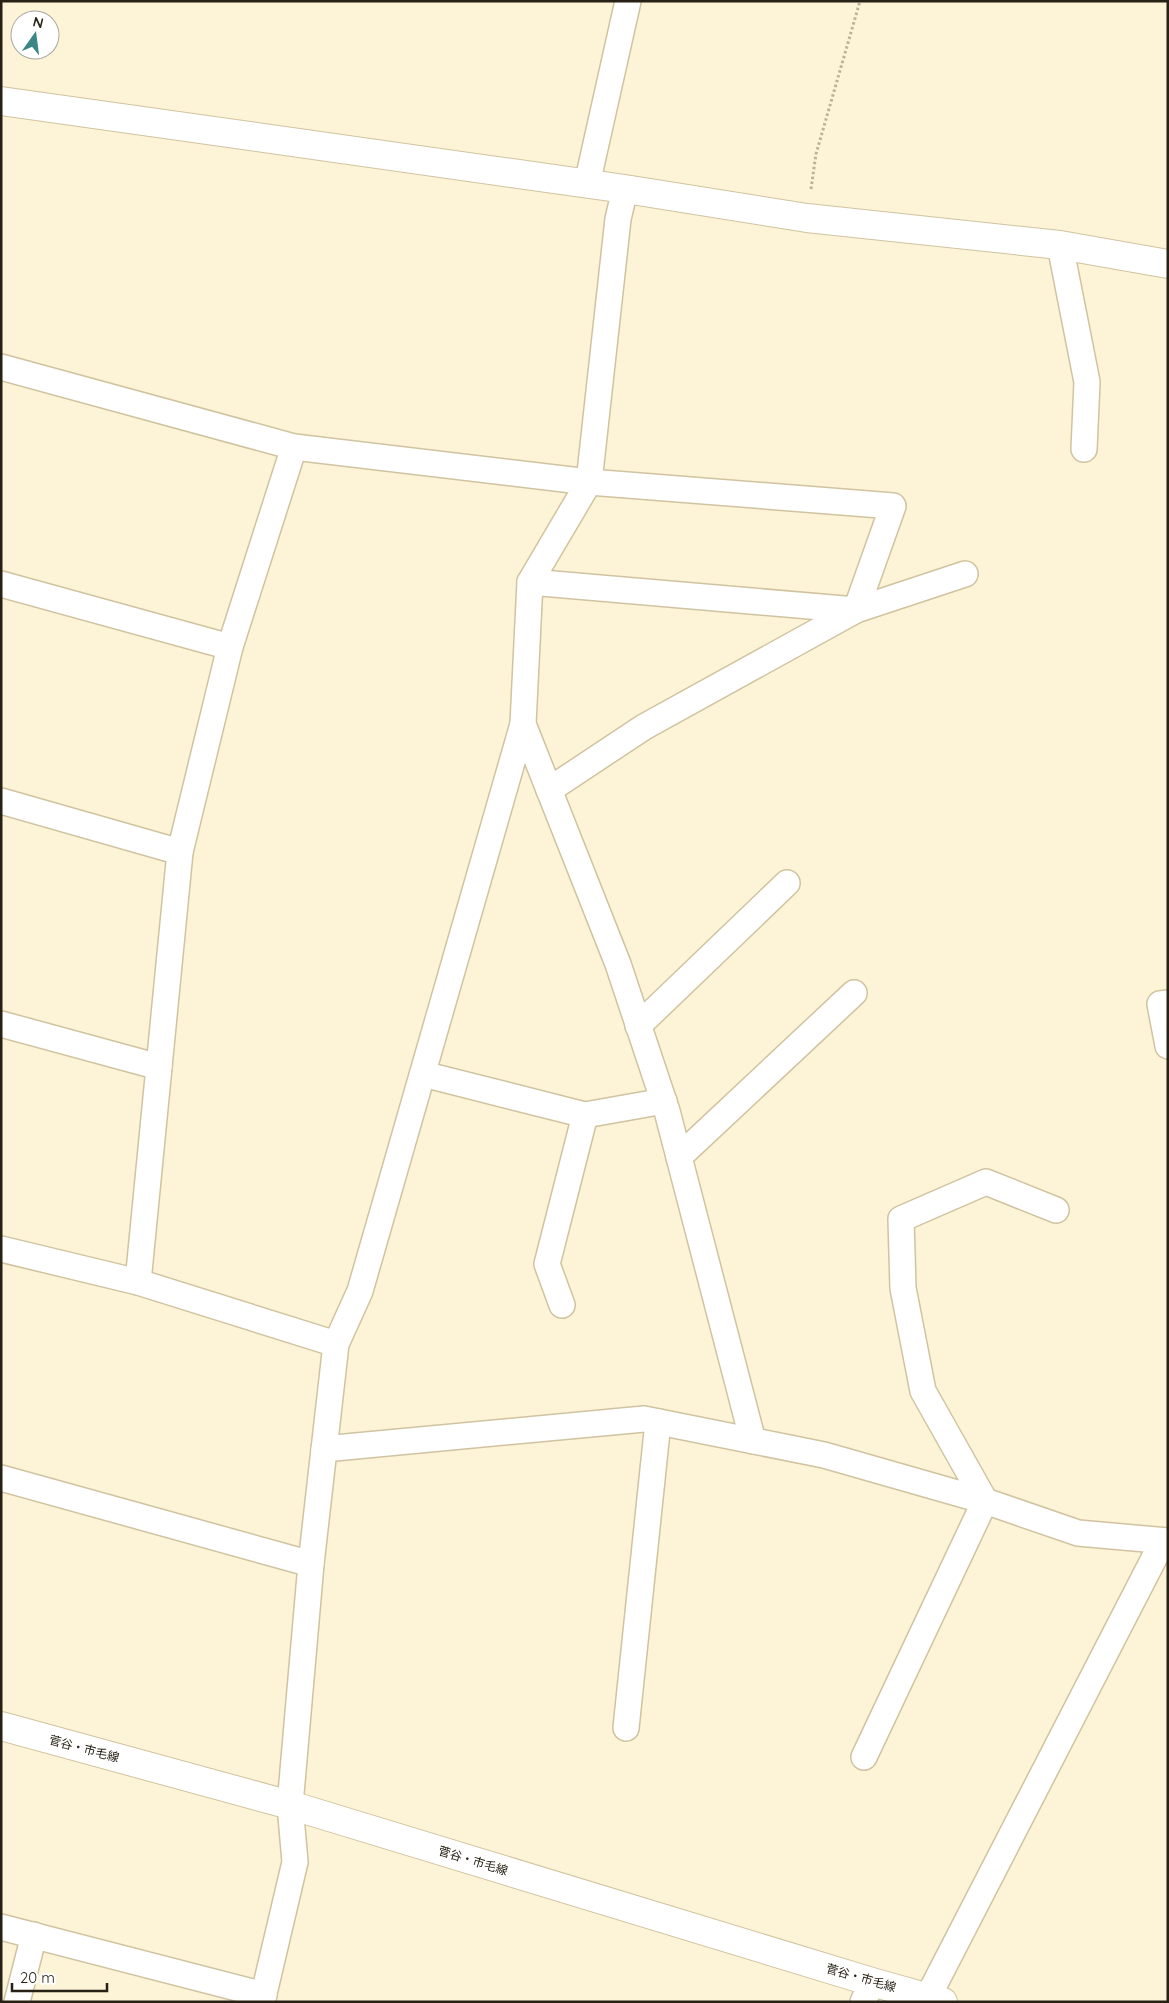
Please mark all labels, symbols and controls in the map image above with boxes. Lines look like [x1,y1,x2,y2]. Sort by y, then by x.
north arrow [10,10,60,60]
text: N [31,12,45,32]
street label: 菅谷・市毛線 [47,1732,121,1765]
street label: 菅谷・市毛線 [437,1843,510,1878]
scale bar [12,1960,108,1992]
street label: 菅谷・市毛線 [824,1960,898,1995]
text: 20 m [20,1968,55,1987]

